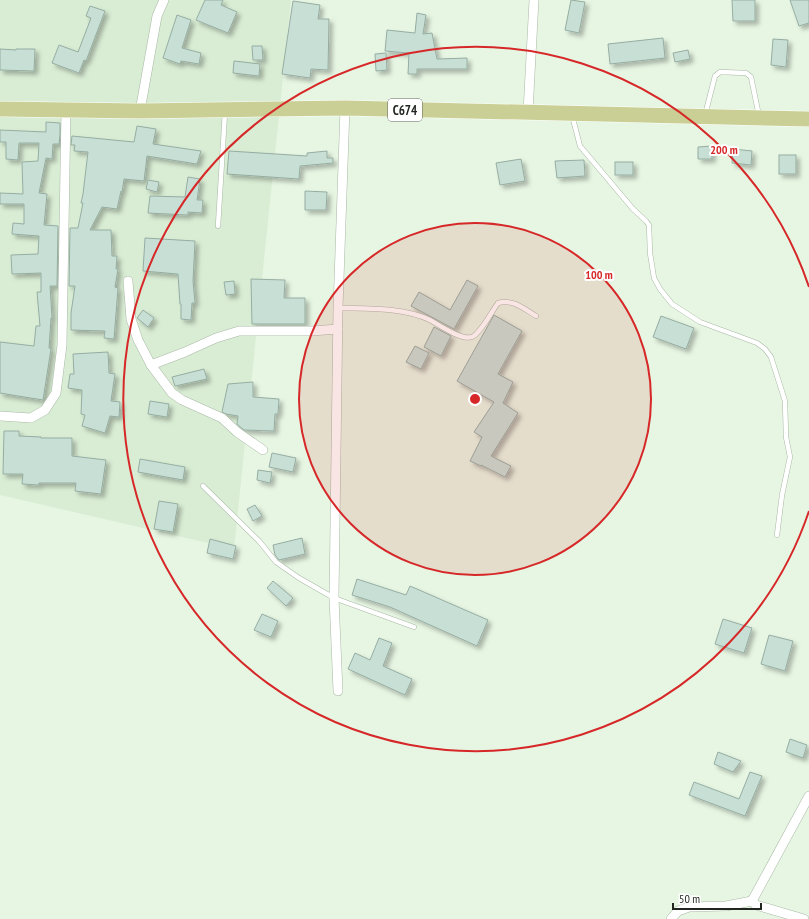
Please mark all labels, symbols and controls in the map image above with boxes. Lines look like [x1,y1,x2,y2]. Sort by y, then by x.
road number: C674 [388,99,422,121]
text: 200 m [710,142,738,157]
text: 100 m [585,267,613,282]
centre of rings [468,392,482,406]
scale bar [673,885,761,911]
text: 50 m [679,891,700,906]

